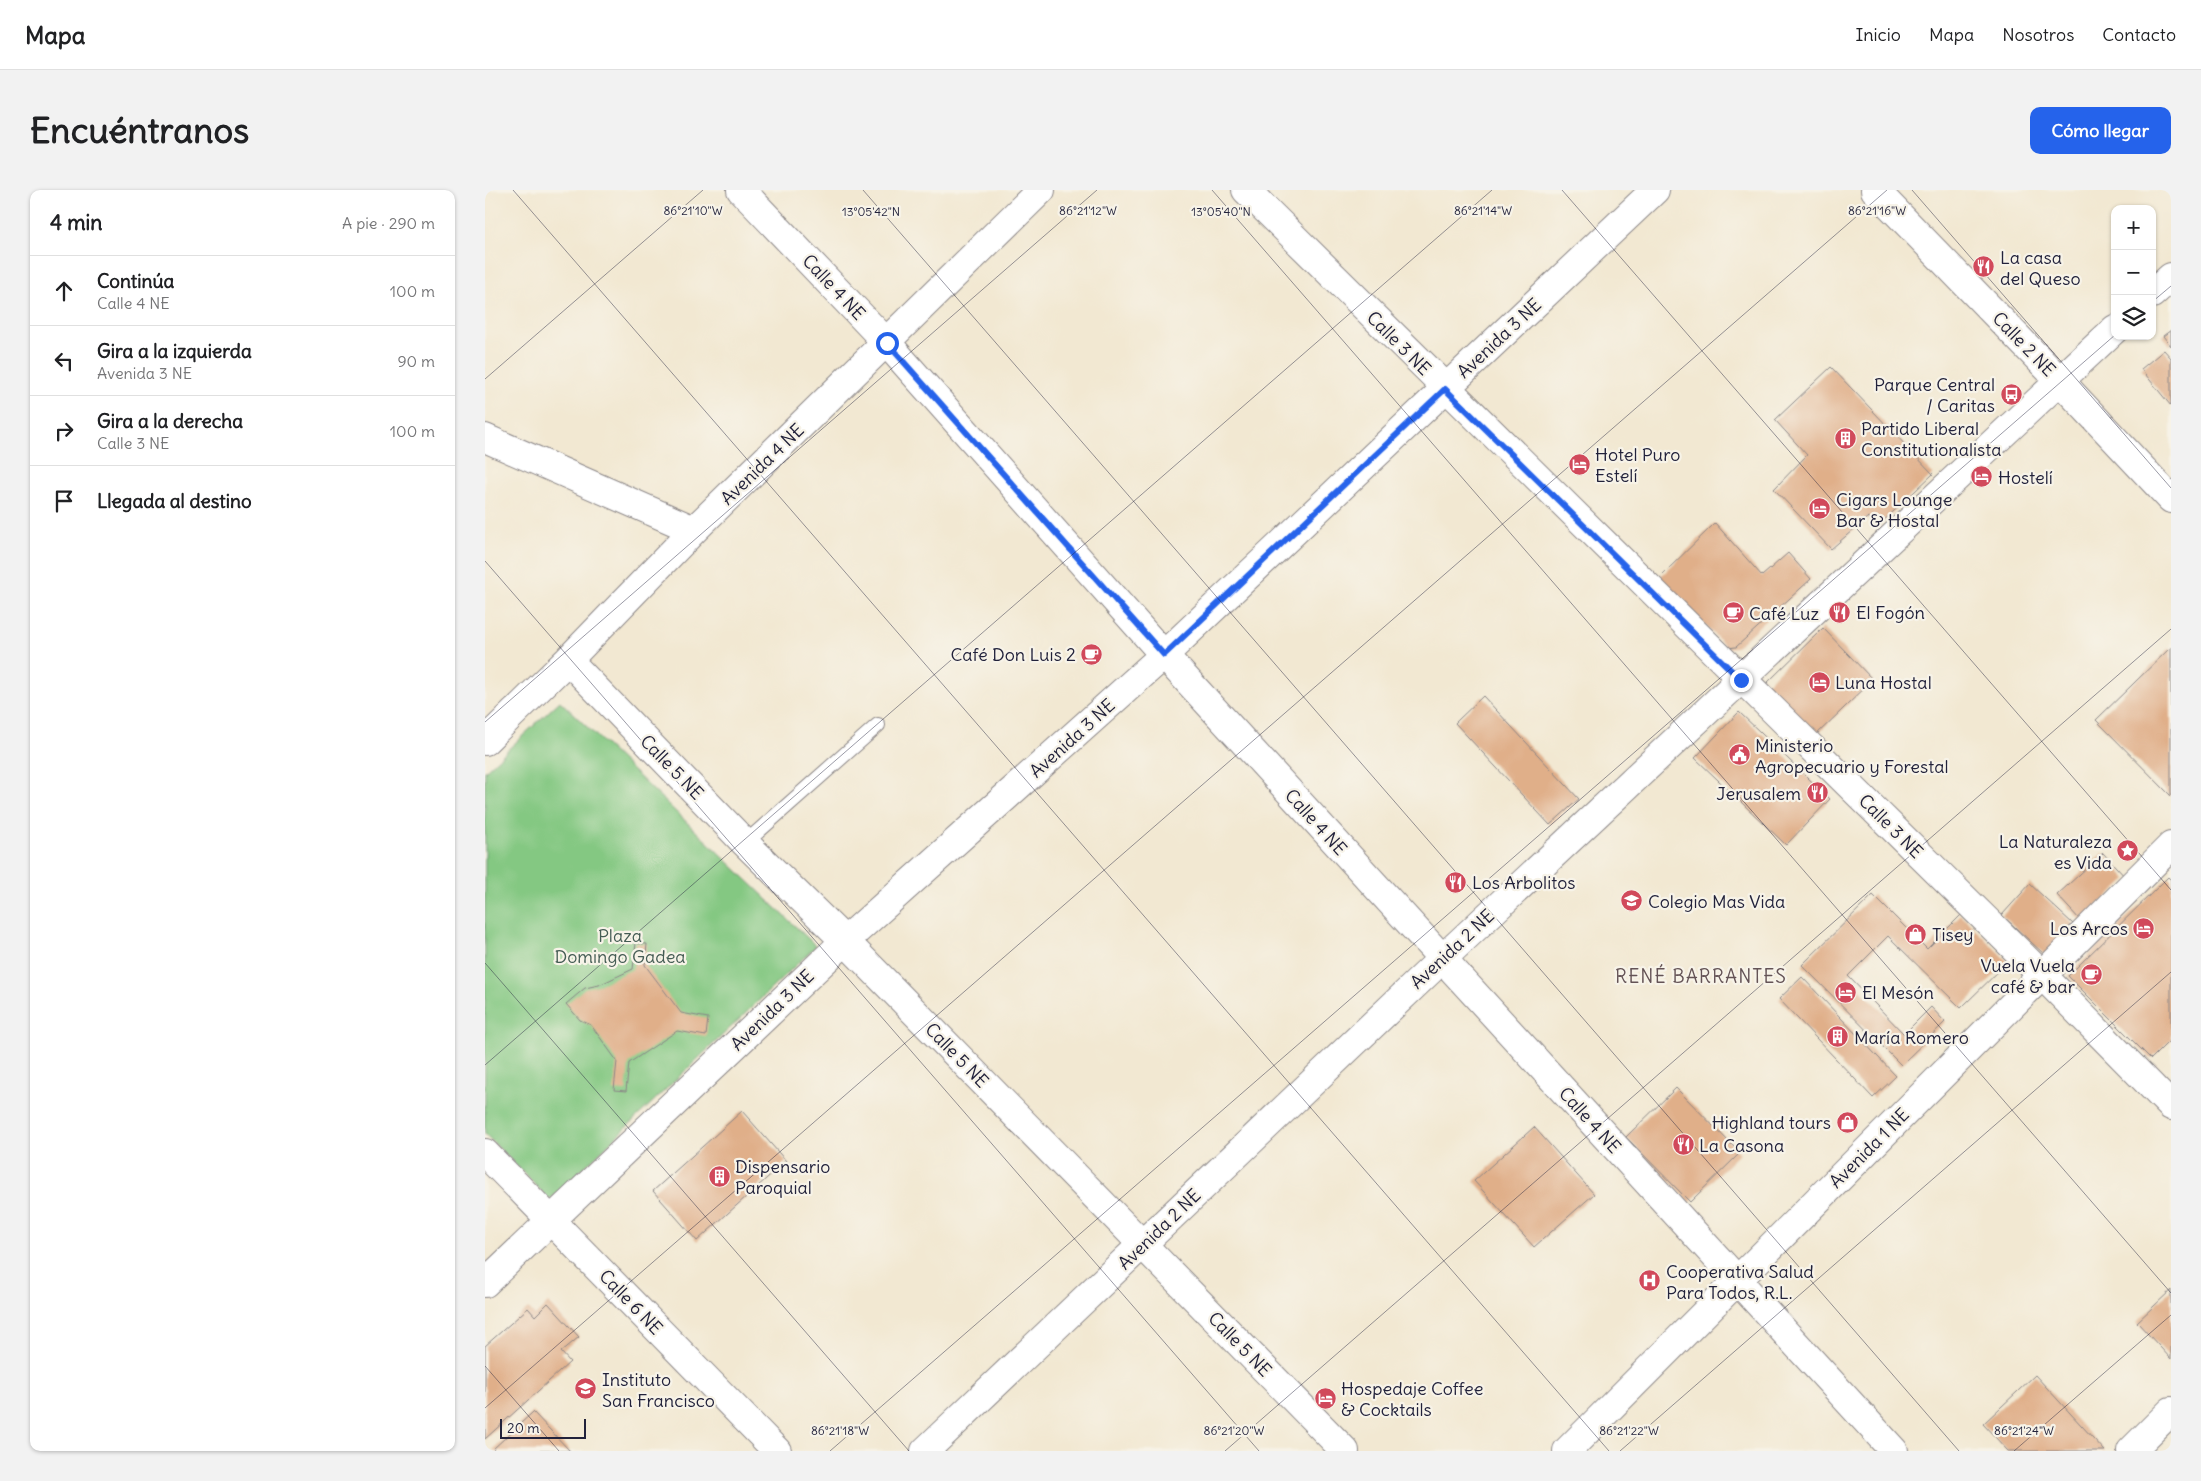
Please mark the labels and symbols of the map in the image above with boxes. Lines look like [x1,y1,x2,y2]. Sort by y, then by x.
text: 86°21'10"W [663,203,723,218]
text: 86°21'12"W [1059,203,1117,218]
text: 86°21'14"W [1454,203,1512,218]
text: 86°21'16"W [1848,203,1906,218]
text: 13°05'42"N [842,204,900,219]
text: 13°05'40"N [1191,204,1251,219]
place label: La casa del Queso [2000,246,2081,290]
street label: Calle 4 NE [798,249,870,325]
restaurant icon: La casa del Queso [1972,255,1996,279]
street label: Avenida 3 NE [1452,293,1546,383]
street label: Calle 3 NE [1362,306,1436,380]
street label: Calle 2 NE [1988,307,2060,381]
route start [876,332,899,355]
place label: Parque Central / Caritas [1874,373,1995,417]
bus stop icon: Parque Central / Caritas [1999,382,2023,406]
place label: Partido Liberal Constitutionalista [1861,417,2002,461]
street label: Avenida 4 NE [715,418,809,510]
building icon: Partido Liberal Constitutionalista [1833,426,1857,450]
place label: Hotel Puro Estelí [1595,443,1680,487]
hotel icon: Hotel Puro Estelí [1567,452,1591,476]
hotel icon: Hostelí [1970,465,1994,489]
place label: Hostelí [1998,466,2053,489]
place label: Cigars Lounge Bar & Hostal [1836,488,1952,532]
hotel icon: Cigars Lounge Bar & Hostal [1808,497,1832,521]
restaurant icon: El Fogón [1828,600,1852,624]
cafe icon: Café Luz [1721,601,1745,625]
place label: El Fogón [1856,601,1925,624]
place label: Café Luz [1749,602,1819,625]
cafe icon: Café Don Luis 2 [1080,642,1104,666]
place label: Café Don Luis 2 [951,643,1076,666]
route end [1730,669,1753,692]
hotel icon: Luna Hostal [1807,670,1831,694]
place label: Luna Hostal [1835,671,1932,694]
street label: Avenida 3 NE [1025,694,1119,782]
street label: Calle 5 NE [635,730,709,804]
place label: Ministerio Agropecuario y Forestal [1755,734,1949,778]
public building icon: Ministerio Agropecuario y Forestal [1727,743,1751,767]
restaurant icon: Jerusalem [1805,781,1829,805]
place label: Jerusalem [1716,782,1801,805]
street label: Calle 4 NE [1280,784,1352,860]
street label: Calle 3 NE [1854,789,1928,863]
place label: La Naturaleza es Vida [1999,830,2112,874]
place icon: La Naturaleza es Vida [2116,839,2140,863]
restaurant icon: Los Arbolitos [1444,870,1468,894]
place label: Los Arbolitos [1472,871,1576,894]
school or university icon: Colegio Mas Vida [1620,889,1644,913]
place label: Colegio Mas Vida [1648,890,1785,913]
street label: Avenida 2 NE [1405,904,1499,994]
hotel icon: Los Arcos [2132,916,2156,940]
place label: Los Arcos [2050,917,2128,940]
shop icon: Tisey [1904,922,1928,946]
place label: Tisey [1932,923,1974,946]
park label: Plaza Domingo Gadea [554,924,686,968]
place label: Vuela Vuela café & bar [1980,954,2076,998]
cafe icon: Vuela Vuela café & bar [2079,963,2103,987]
district label: RENÉ BARRANTES [1615,964,1787,988]
street label: Avenida 3 NE [726,965,818,1055]
hotel icon: El Mesón [1834,980,1858,1004]
place label: El Mesón [1862,981,1934,1004]
street label: Calle 5 NE [920,1018,994,1092]
building icon: María Romero [1826,1025,1850,1049]
place label: María Romero [1854,1026,1969,1049]
street label: Calle 4 NE [1554,1082,1626,1158]
street label: Avenida 1 NE [1824,1103,1914,1193]
shop icon: Highland tours [1835,1110,1859,1134]
place label: Highland tours [1712,1111,1831,1134]
restaurant icon: La Casona [1671,1133,1695,1157]
place label: La Casona [1699,1134,1784,1157]
place label: Dispensario Paroquial [735,1155,830,1199]
building icon: Dispensario Paroquial [707,1164,731,1188]
street label: Avenida 2 NE [1113,1184,1205,1274]
place label: Cooperativa Salud Para Todos, R.L. [1666,1260,1814,1304]
street label: Calle 6 NE [594,1265,668,1339]
hospital icon: Cooperativa Salud Para Todos, R.L. [1638,1269,1662,1293]
street label: Calle 5 NE [1203,1307,1277,1381]
place label: Instituto San Francisco [602,1368,715,1412]
school or university icon: Instituto San Francisco [574,1377,598,1401]
place label: Hospedaje Coffee & Cocktails [1341,1377,1483,1421]
hotel icon: Hospedaje Coffee & Cocktails [1313,1386,1337,1410]
scale bar [500,1416,586,1439]
text: 86°21'18"W [811,1423,869,1438]
text: 86°21'20"W [1204,1423,1265,1438]
text: 86°21'22"W [1599,1423,1659,1438]
text: 86°21'24"W [1994,1423,2054,1438]

